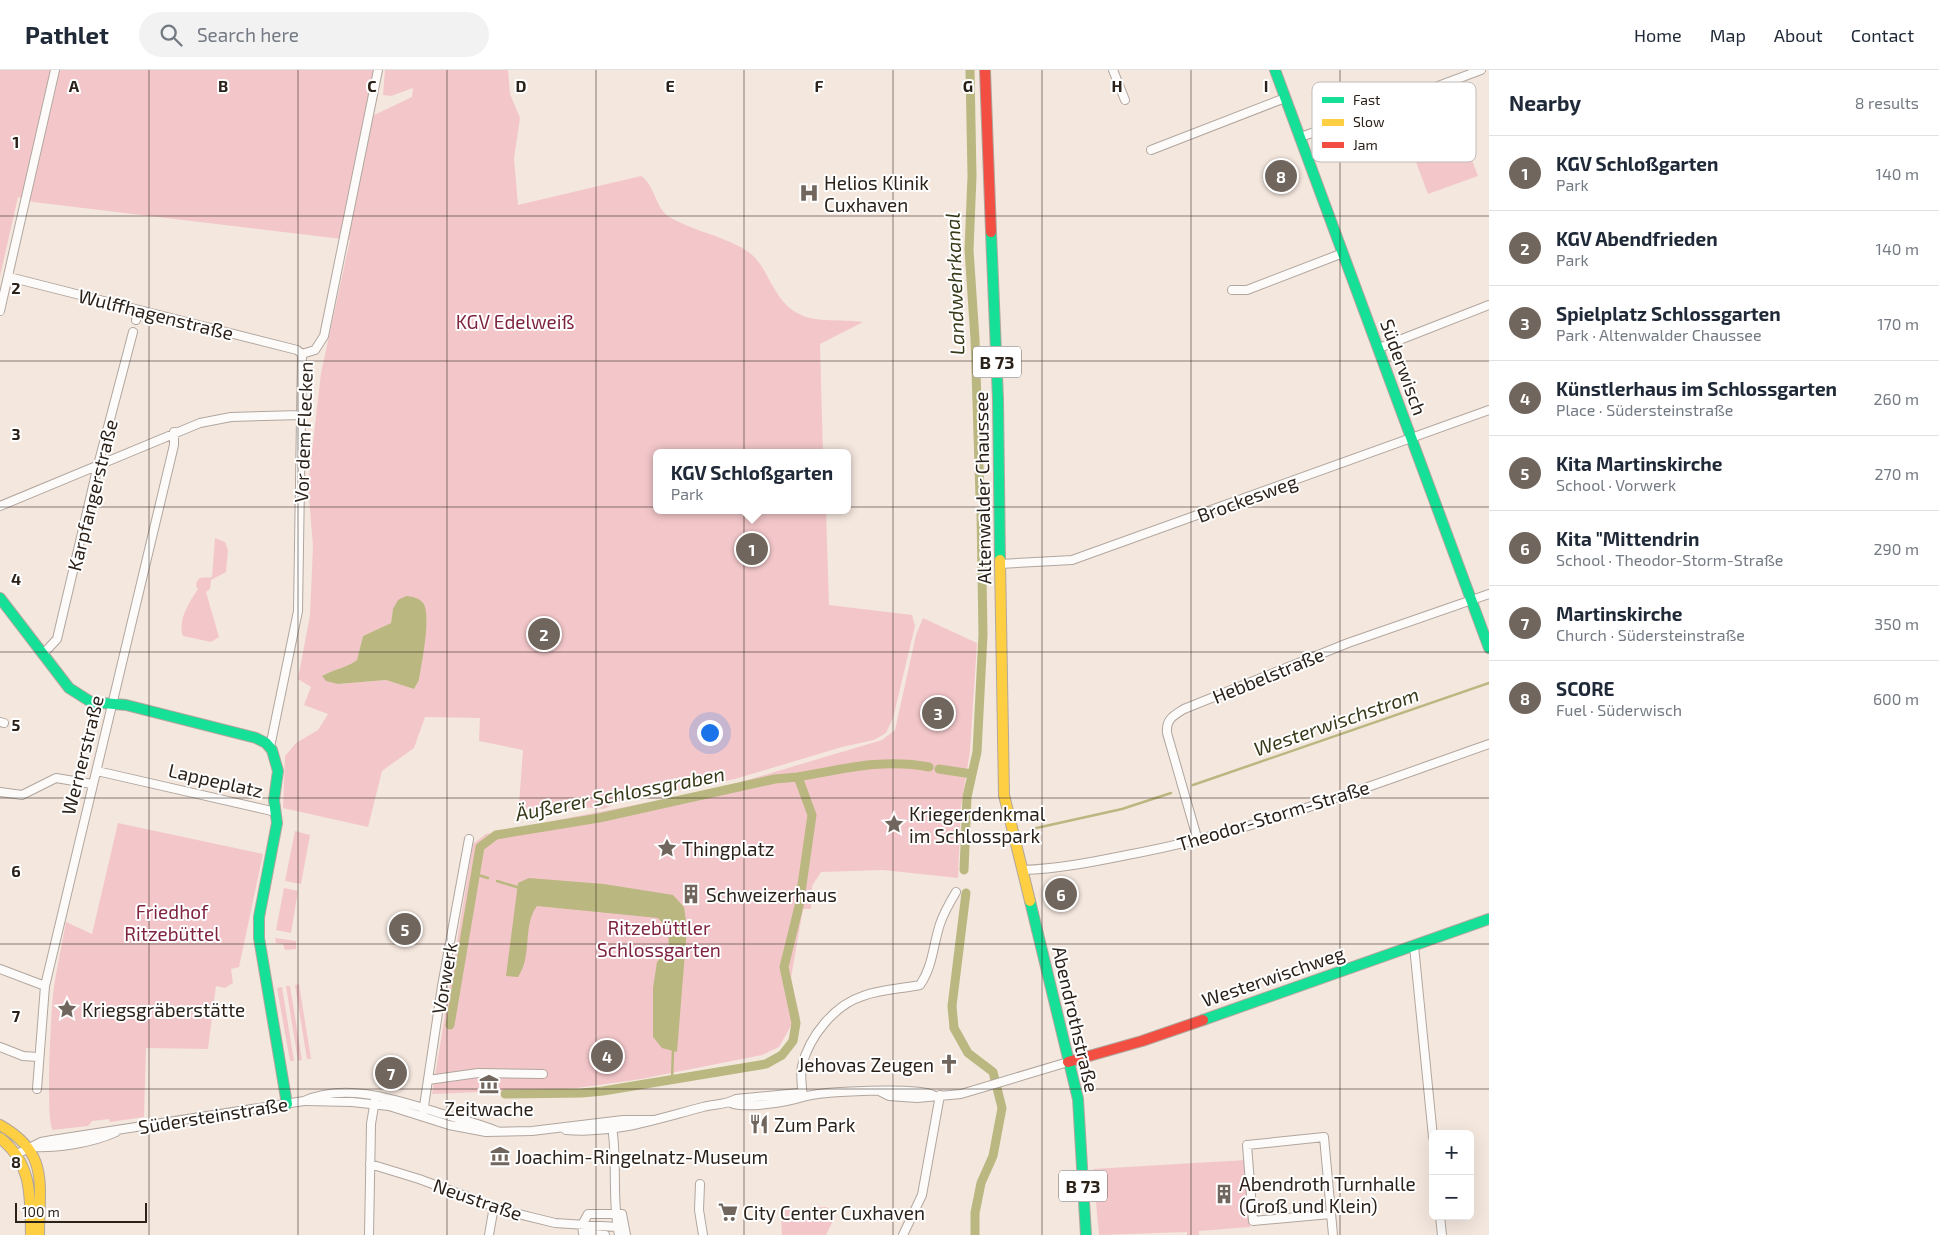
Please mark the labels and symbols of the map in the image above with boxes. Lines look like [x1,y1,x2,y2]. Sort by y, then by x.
text: A [69,76,80,95]
text: B [218,76,228,95]
text: C [367,76,377,95]
text: D [516,76,527,95]
text: E [665,76,675,95]
text: F [815,76,824,95]
text: G [963,76,973,95]
text: H [1111,76,1123,95]
text: I [1264,76,1268,95]
legend [1312,82,1476,162]
text: Fast [1353,91,1380,108]
text: Slow [1353,113,1385,130]
text: 1 [13,132,19,151]
text: Jam [1353,136,1378,153]
pin: 8 [1265,157,1297,195]
place label: Helios Klinik Cuxhaven [824,171,929,216]
hospital icon: Helios Klinik Cuxhaven [798,182,820,204]
water label: Landwehrkanal [940,212,968,356]
text: 2 [11,278,21,297]
street label: Wulffhagenstraße [76,284,236,344]
park label: KGV Edelweiß [456,310,574,333]
street label: Süderwisch [1376,316,1432,418]
road number: B 73 [973,346,1021,378]
street label: Vor dem Flecken [289,361,317,503]
street label: Altenwalder Chaussee [969,391,995,585]
street label: Karpfangerstraße [62,417,122,573]
text: 3 [11,424,21,443]
street label: Brockesweg [1194,469,1301,527]
pin: 1 [736,530,768,568]
text: 4 [11,569,21,588]
pin: 2 [528,615,560,653]
street label: Hebbelstraße [1209,642,1327,708]
water label: Westerwischstrom [1250,681,1422,761]
street label: Wernerstraße [56,693,108,817]
pin: 3 [922,694,954,732]
text: 5 [12,715,21,734]
your location [697,720,723,746]
street label: Lappeplatz [166,758,266,802]
water label: Äußerer Schlossgraben [512,761,727,825]
street label: Theodor-Storm-Straße [1174,775,1372,855]
place label: Kriegerdenkmal im Schlosspark [909,802,1046,847]
place icon: Kriegerdenkmal im Schlosspark [883,813,905,835]
place icon: Thingplatz [656,837,678,859]
place label: Thingplatz [682,837,774,860]
text: 6 [11,861,21,880]
pin: 6 [1045,875,1077,913]
building icon: Schweizerhaus [680,883,702,905]
place label: Schweizerhaus [706,883,837,906]
park label: Friedhof Ritzebüttel [124,900,220,945]
pin: 5 [389,910,421,948]
park label: Ritzebüttler Schlossgarten [597,916,721,961]
street label: Vorwerk [426,940,462,1016]
street label: Westerwischweg [1199,941,1348,1011]
street label: Abendrothstraße [1048,944,1104,1094]
place icon: Kriegsgräberstätte [56,998,78,1020]
place label: Kriegsgräberstätte [82,998,245,1021]
text: 7 [12,1006,21,1025]
pin: 4 [591,1037,623,1075]
place label: Jehovas Zeugen [798,1053,934,1076]
church icon: Jehovas Zeugen [938,1053,960,1075]
pin: 7 [375,1054,407,1092]
museum icon: Zeitwache [478,1073,500,1095]
street label: Südersteinstraße [137,1092,289,1138]
place label: Zeitwache [444,1097,534,1120]
restaurant icon: Zum Park [748,1113,770,1135]
place label: Zum Park [774,1113,856,1136]
museum icon: Joachim-Ringelnatz-Museum [489,1145,511,1167]
place label: Joachim-Ringelnatz-Museum [515,1145,768,1168]
text: 8 [11,1152,21,1171]
road number: B 73 [1059,1170,1107,1202]
place label: Abendroth Turnhalle (Groß und Klein) [1239,1172,1416,1217]
street label: Neustraße [431,1173,525,1225]
building icon: Abendroth Turnhalle (Groß und Klein) [1213,1183,1235,1205]
scale bar [15,1200,148,1223]
supermarket icon: City Center Cuxhaven [717,1201,739,1223]
place label: City Center Cuxhaven [743,1201,925,1224]

